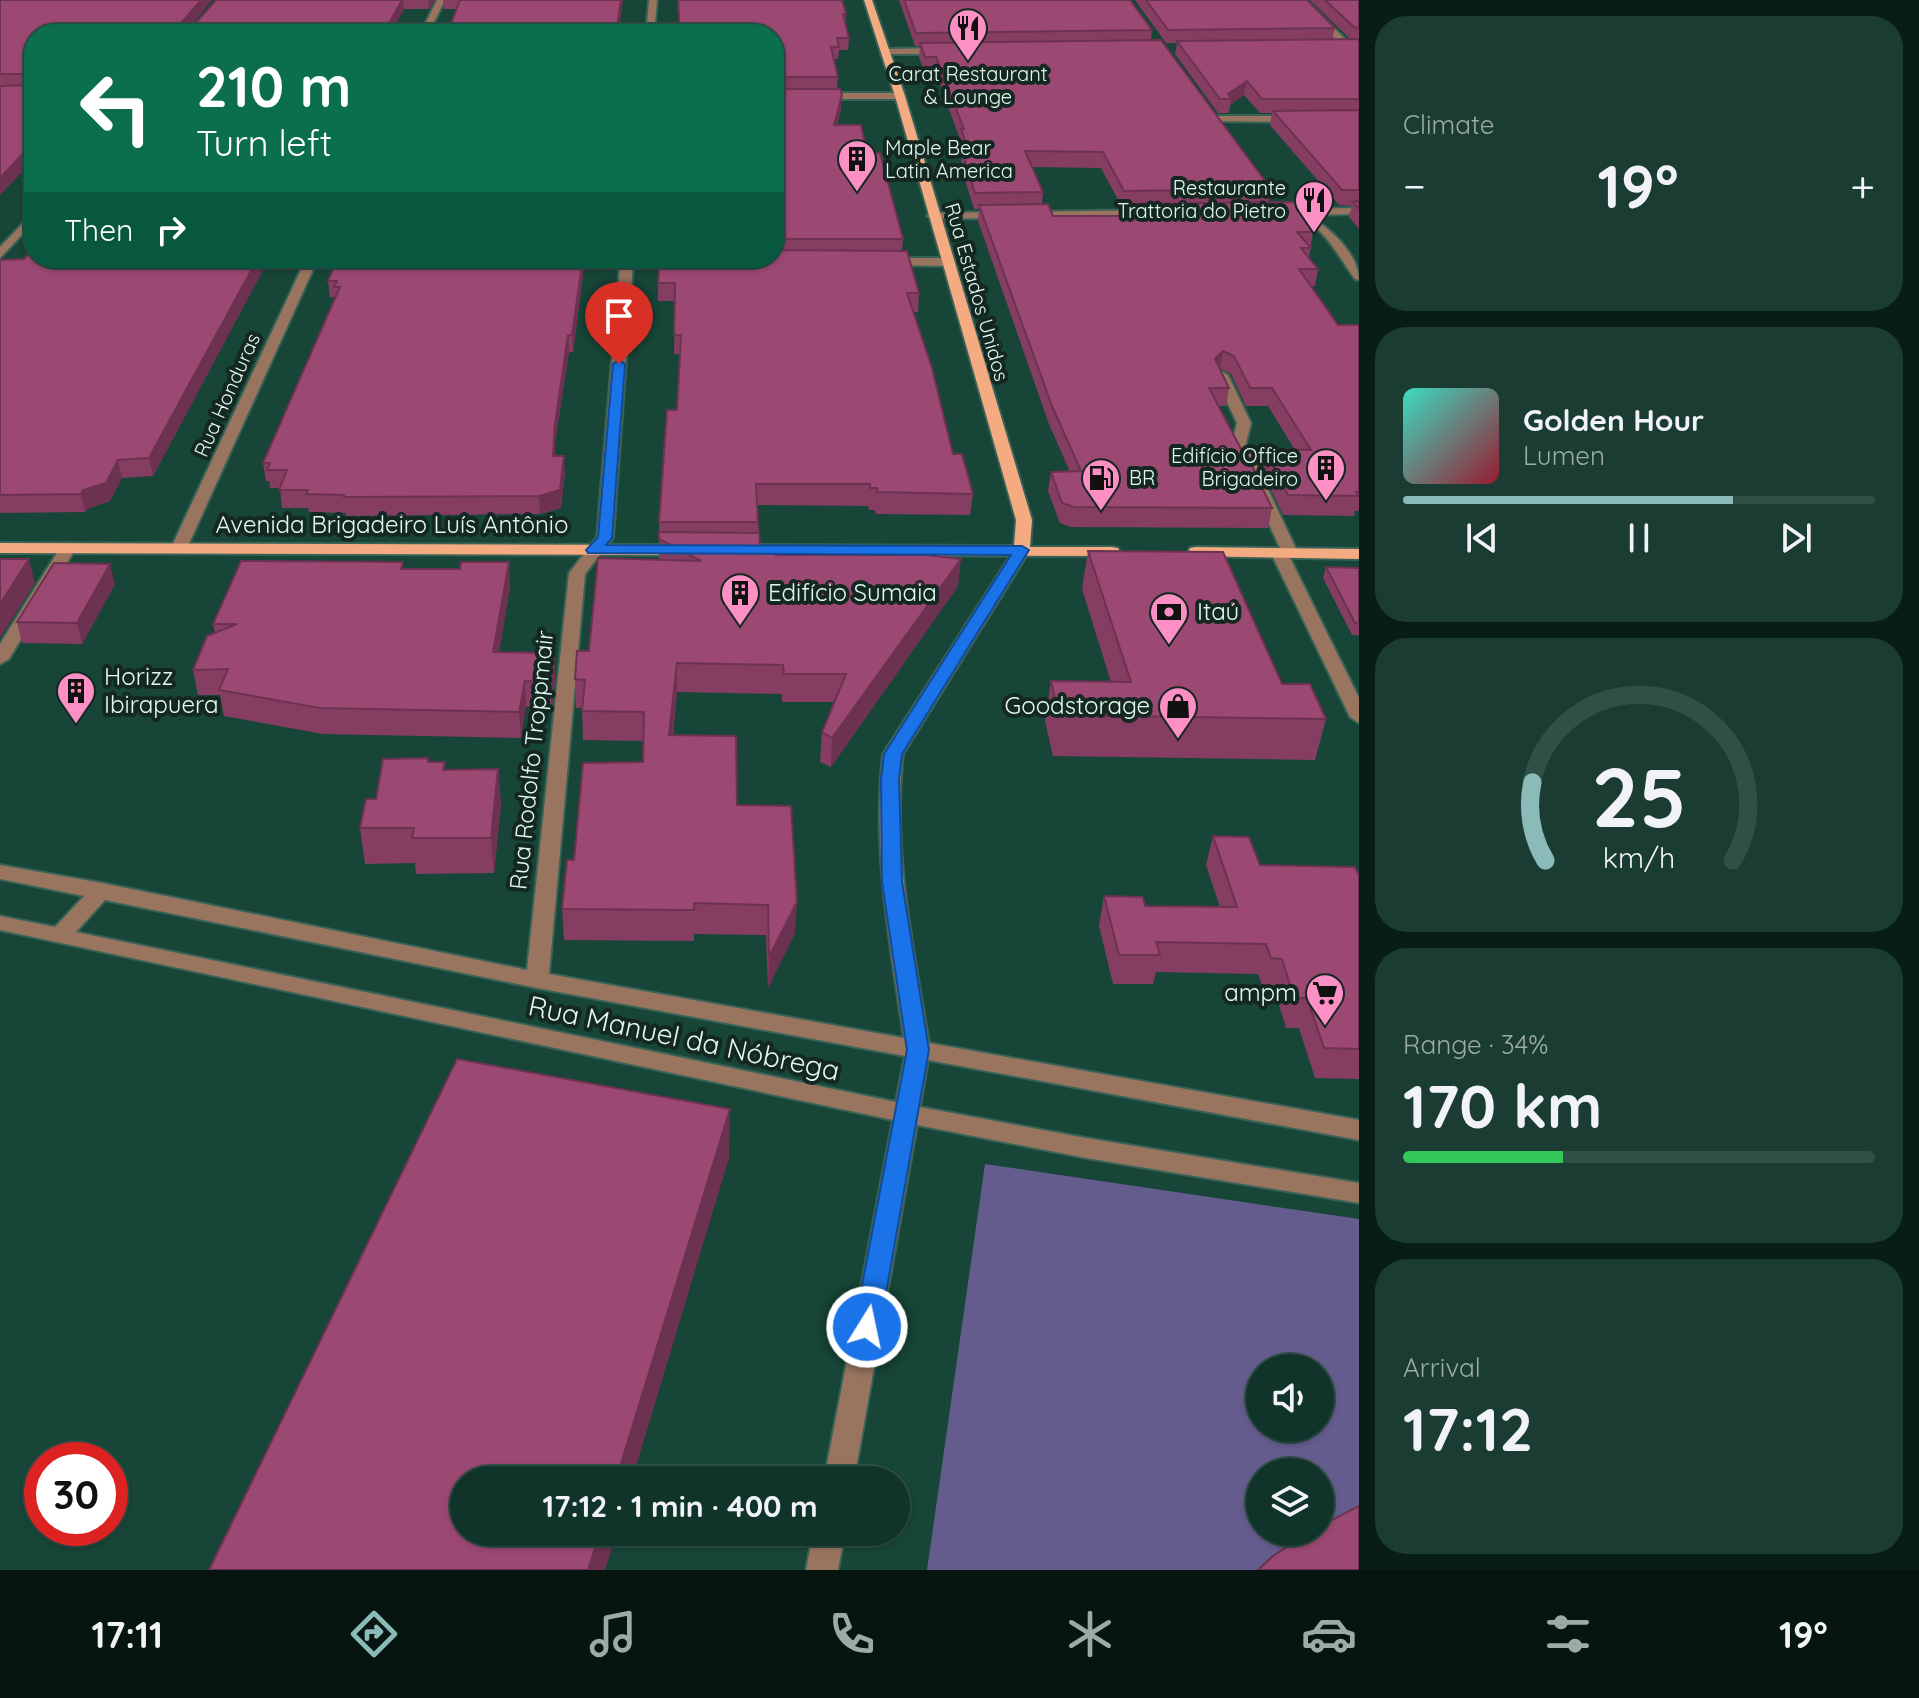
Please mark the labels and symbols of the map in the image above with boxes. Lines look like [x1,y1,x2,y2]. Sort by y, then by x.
restaurant icon: Carat Restaurant & Lounge [947,7,989,62]
place label: Carat Restaurant & Lounge [889,61,1048,109]
place label: Maple Bear Latin America [885,135,1013,183]
building icon: Maple Bear Latin America [836,138,878,193]
place label: Restaurante Trattoria do Pietro [1117,175,1286,223]
restaurant icon: Restaurante Trattoria do Pietro [1293,179,1335,234]
street label: Rua Estados Unidos [940,200,1015,384]
pin [585,282,653,364]
street label: Rua Honduras [188,329,265,461]
place label: Edifício Office Brigadeiro [1171,443,1298,491]
building icon: Edifício Office Brigadeiro [1305,447,1347,502]
fuel station icon: BR [1080,457,1122,512]
place label: BR [1129,465,1155,490]
street label: Avenida Brigadeiro Luís Antônio [216,509,568,539]
building icon: Edifício Sumaia [719,572,761,627]
place label: Edifício Sumaia [768,577,937,607]
bank icon: Itaú [1148,591,1190,646]
place label: Itaú [1197,596,1239,626]
street label: Rua Rodolfo Troppmair [502,629,560,891]
place label: Horizz Ibirapuera [104,661,218,719]
building icon: Horizz Ibirapuera [55,670,97,725]
shop icon: Goodstorage [1157,685,1199,740]
place label: Goodstorage [1004,690,1150,720]
supermarket icon: ampm [1304,972,1346,1027]
place label: ampm [1224,977,1297,1007]
street label: Rua Manuel da Nóbrega [525,987,843,1088]
position arrow [825,1285,909,1369]
speed limit sign: 30 [24,1442,128,1546]

